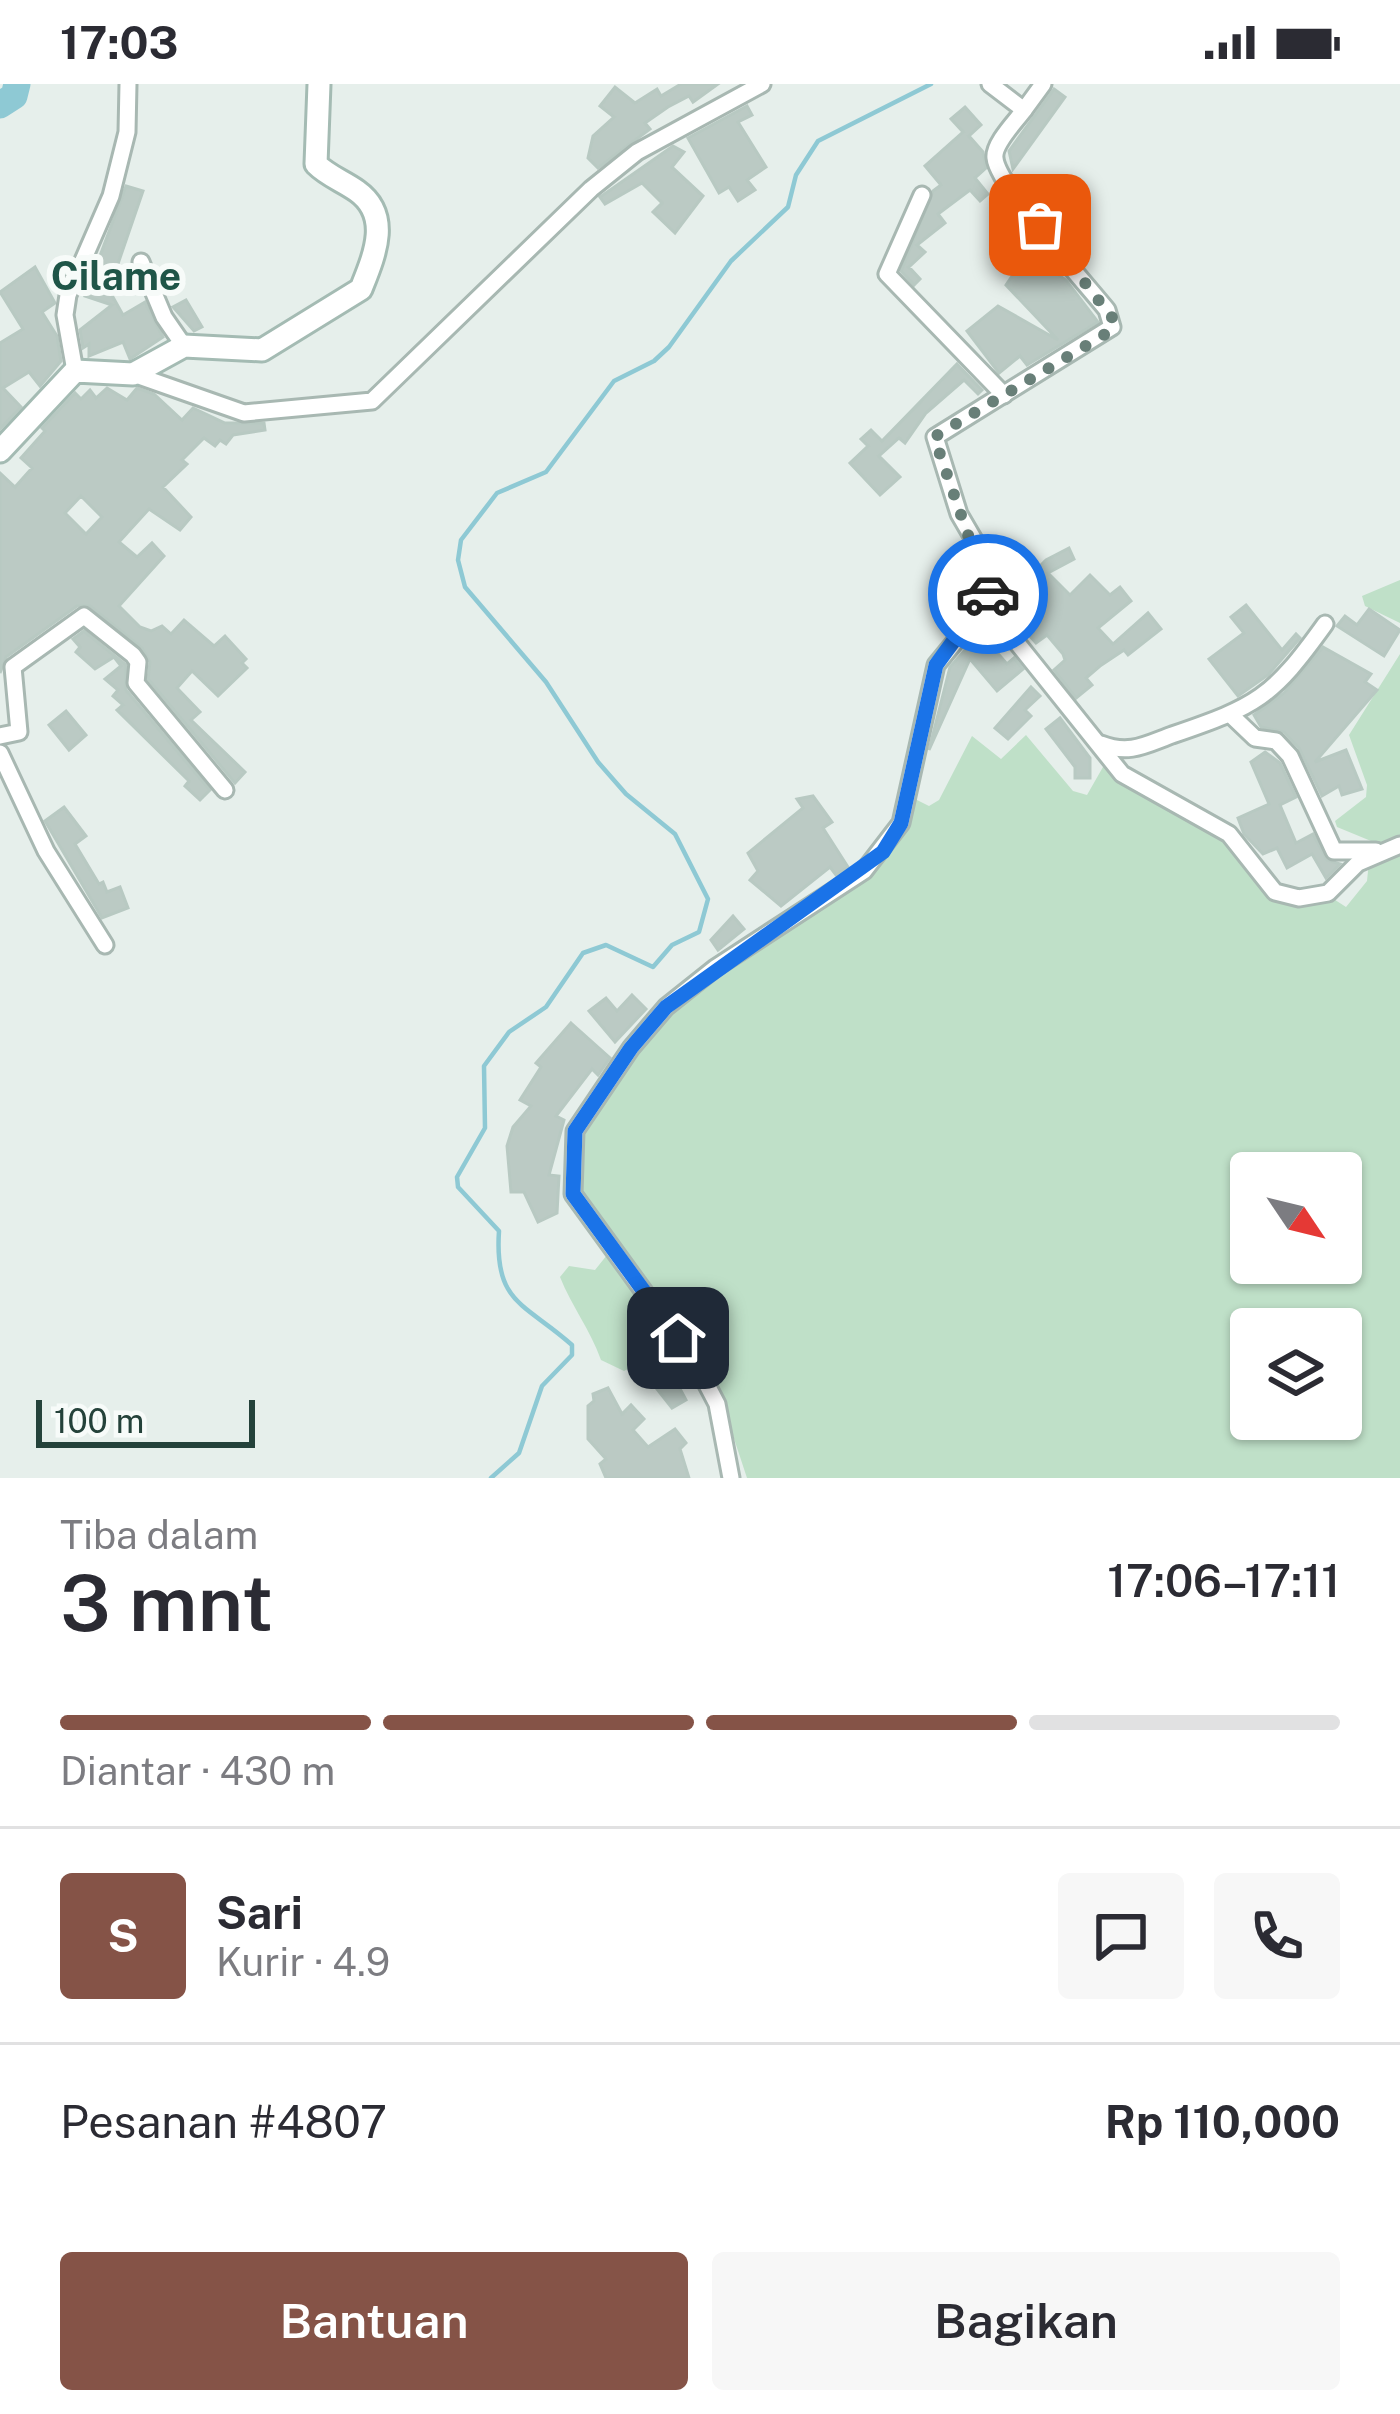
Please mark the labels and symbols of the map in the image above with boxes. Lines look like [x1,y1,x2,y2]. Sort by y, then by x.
pin [989,174,1091,276]
district label: Cilame [51,253,181,299]
courier [928,534,1048,654]
north arrow [1230,1152,1362,1284]
pin [627,1287,729,1389]
scale bar [36,1394,255,1447]

